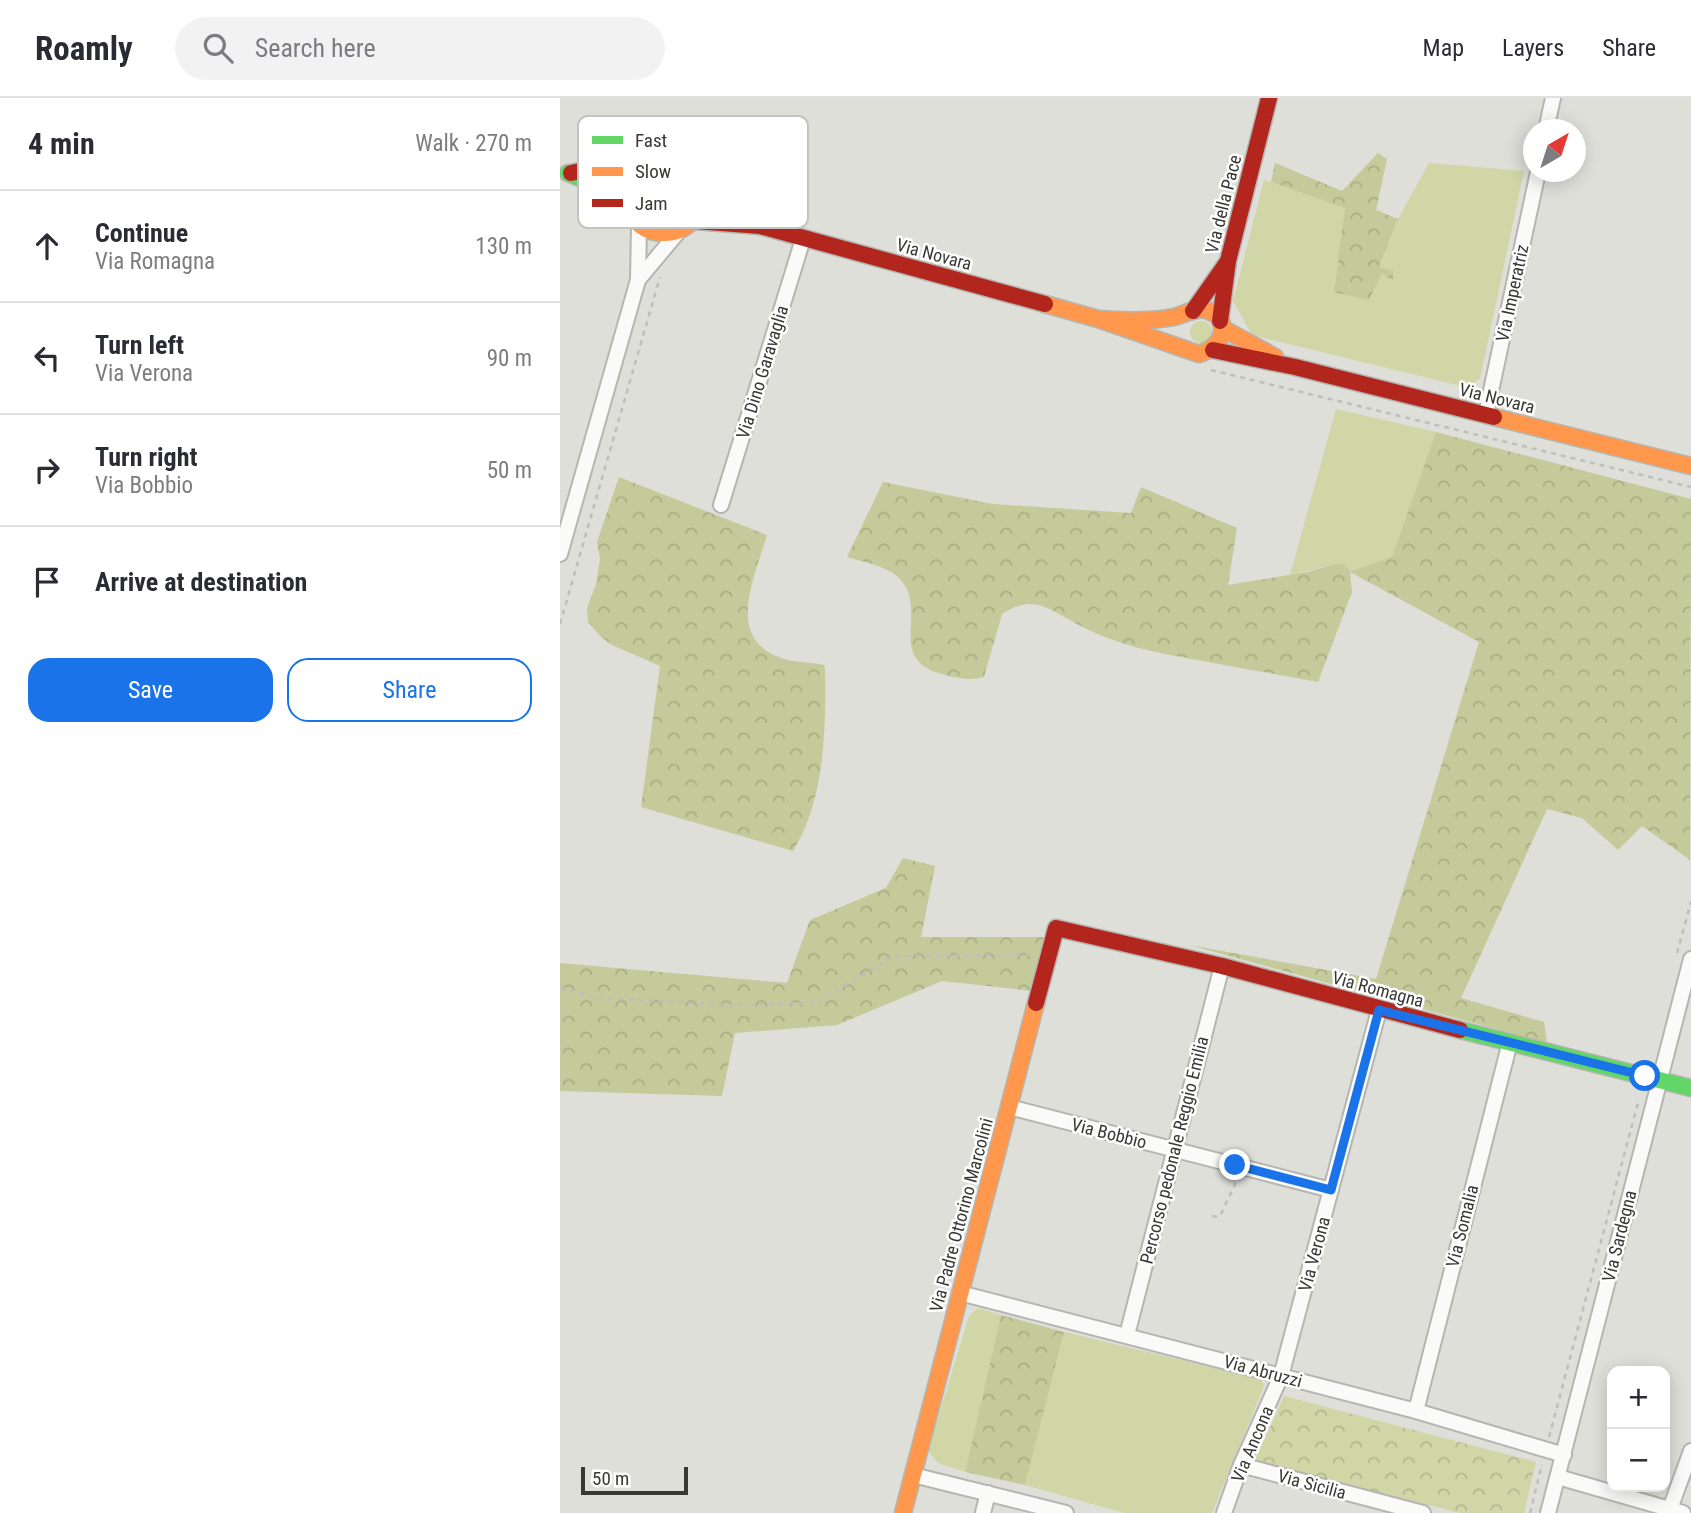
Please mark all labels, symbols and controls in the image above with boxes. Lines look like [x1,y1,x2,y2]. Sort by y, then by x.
search box [175,17,665,80]
text: Roamly [35,29,133,68]
icon: search [199,29,237,67]
text: Search here [255,33,376,63]
text: Map [1423,34,1464,62]
text: Layers [1502,34,1564,62]
text: Share [1602,34,1656,62]
legend [578,116,808,228]
north arrow [1523,119,1586,182]
text: 4 min [28,126,95,161]
text: Fast [635,129,667,152]
text: Walk · 270 m [415,130,532,157]
street label: Via della Pace [1201,153,1245,255]
text: Slow [635,160,671,183]
text: Jam [635,192,668,215]
text: Continue [95,218,188,248]
icon: ahead [28,227,66,265]
text: 130 m [475,233,532,260]
street label: Via Novara [894,234,974,274]
street label: Via Imperatriz [1491,242,1533,344]
text: Via Romagna [95,248,215,275]
street label: Via Dino Garavaglia [732,303,792,441]
text: Turn left [95,330,184,360]
icon: left [28,339,66,377]
text: 90 m [487,345,532,372]
text: Via Verona [95,360,193,387]
street label: Via Novara [1457,378,1537,418]
text: Turn right [95,442,197,472]
icon: right [28,451,66,489]
text: 50 m [487,457,532,484]
text: Via Bobbio [95,472,193,499]
icon: arrive [28,563,66,601]
text: Arrive at destination [95,567,307,597]
button: Save [28,658,273,722]
button: Share [287,658,532,722]
street label: Via Romagna [1330,967,1426,1011]
street label: Percorso pedonale Reggio Emilia [1136,1034,1212,1266]
route start [1629,1060,1660,1091]
street label: Via Bobbio [1069,1114,1149,1152]
street label: Via Padre Ottorino Marcolini [925,1116,997,1314]
route end [1219,1149,1250,1180]
street label: Via Somalia [1442,1183,1482,1269]
street label: Via Sardegna [1597,1188,1641,1284]
street label: Via Verona [1294,1214,1334,1294]
street label: Via Abruzzi [1221,1350,1305,1392]
map controls [1607,1366,1670,1492]
button: + [1607,1366,1670,1429]
street label: Via Ancona [1227,1403,1277,1485]
button: − [1607,1429,1670,1492]
scale bar [581,1464,688,1496]
street label: Via Sicilia [1276,1465,1348,1503]
text: 50 m [592,1467,629,1490]

